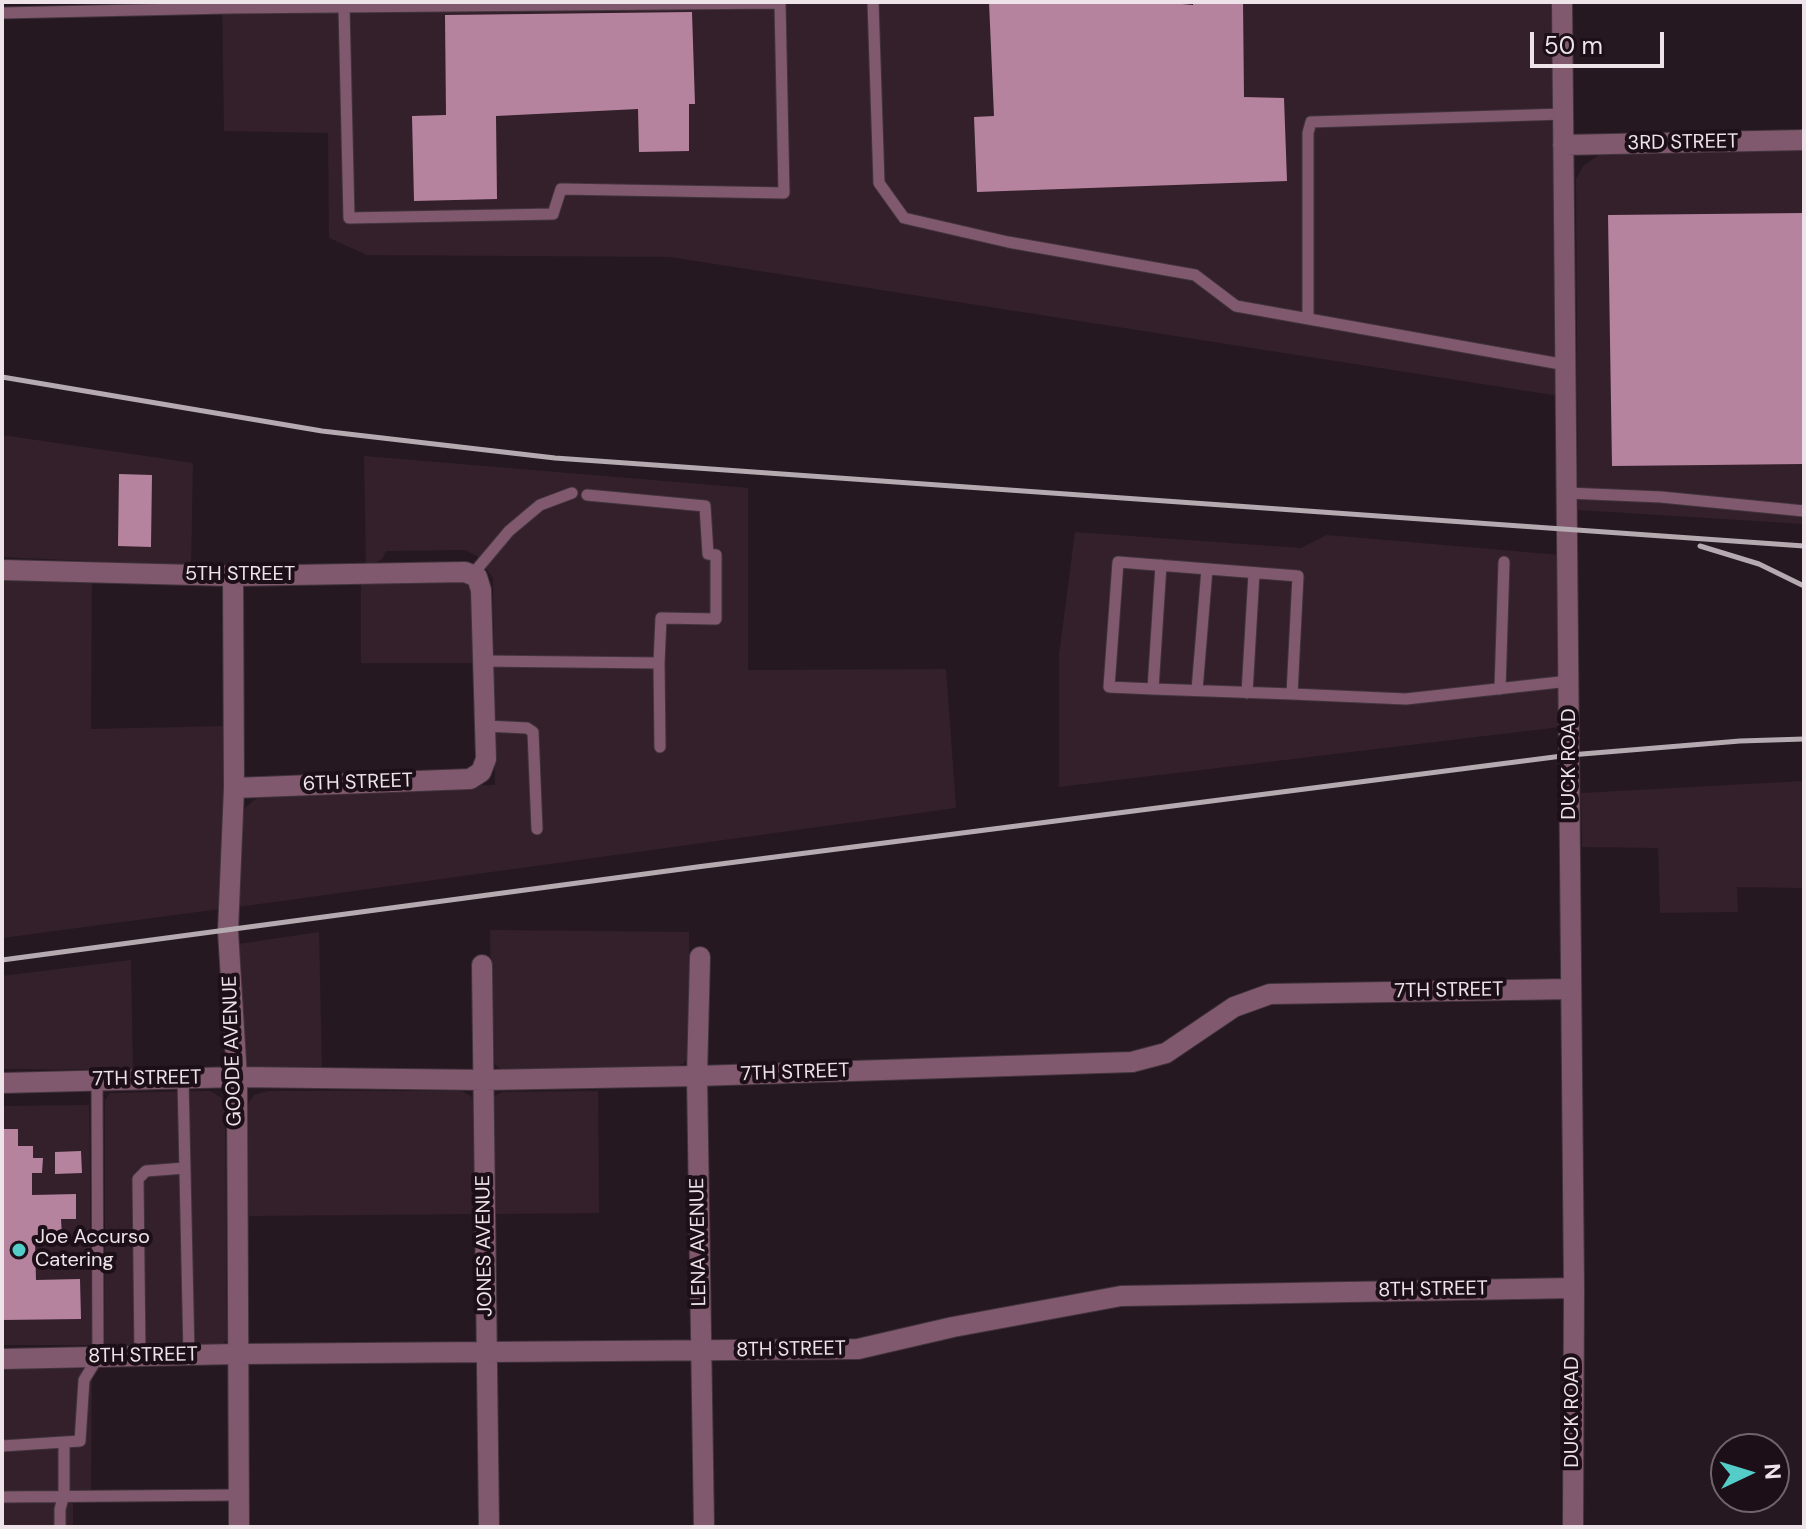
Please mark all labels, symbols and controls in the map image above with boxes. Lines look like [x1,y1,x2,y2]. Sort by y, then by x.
scale bar [1534,16,1668,66]
text: 50 m [1544,30,1603,61]
street label: 3RD STREET [1627,130,1739,156]
street label: 5TH STREET [185,563,295,587]
street label: DUCK ROAD [1558,708,1582,820]
street label: 6TH STREET [303,769,413,797]
street label: GOODE AVENUE [218,975,248,1127]
street label: 7TH STREET [1394,978,1504,1004]
street label: 7TH STREET [740,1059,850,1087]
street label: 7TH STREET [92,1066,202,1092]
street label: JONES AVENUE [472,1175,498,1317]
street label: LENA AVENUE [686,1178,712,1306]
place label: Joe Accurso Catering [35,1226,150,1273]
marker: Joe Accurso Catering [10,1241,28,1259]
street label: 8TH STREET [1378,1277,1488,1303]
street label: 8TH STREET [736,1337,846,1363]
street label: 8TH STREET [88,1343,198,1369]
street label: DUCK ROAD [1561,1356,1585,1468]
north arrow [1710,1433,1790,1513]
text: N [1757,1462,1787,1480]

